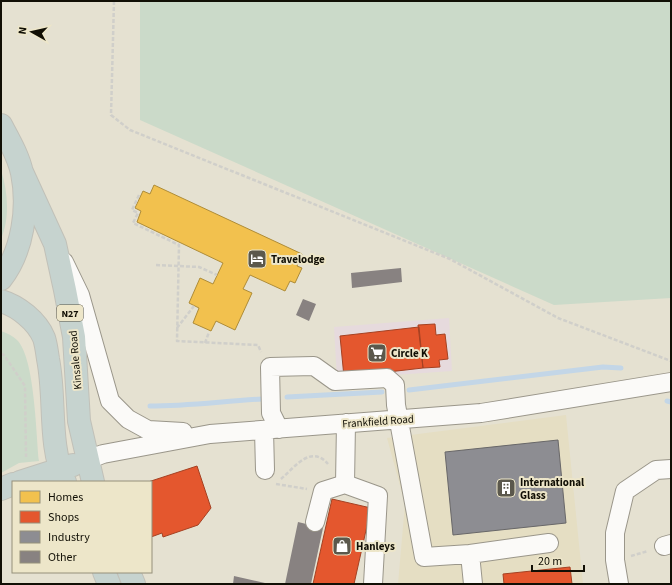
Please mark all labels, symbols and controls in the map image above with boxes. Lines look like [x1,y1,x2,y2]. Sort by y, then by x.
north arrow [12,12,52,52]
text: N [15,26,31,35]
hotel icon: Travelodge [246,248,268,270]
place label: Travelodge [271,252,325,267]
road number: N27 [57,305,83,321]
street label: Kinsale Road [65,330,86,390]
supermarket icon: Circle K [366,342,388,364]
place label: Circle K [391,346,428,361]
street label: Frankfield Road [342,412,414,431]
place label: International Glass [520,475,585,503]
building icon: International Glass [495,477,517,499]
legend [12,481,152,573]
text: Homes [48,489,83,506]
text: Shops [48,509,79,526]
text: Industry [48,529,90,546]
shop icon: Hanleys [331,535,353,557]
place label: Hanleys [356,539,395,554]
scale bar [532,547,584,573]
text: Other [48,549,78,566]
text: 20 m [538,553,562,570]

